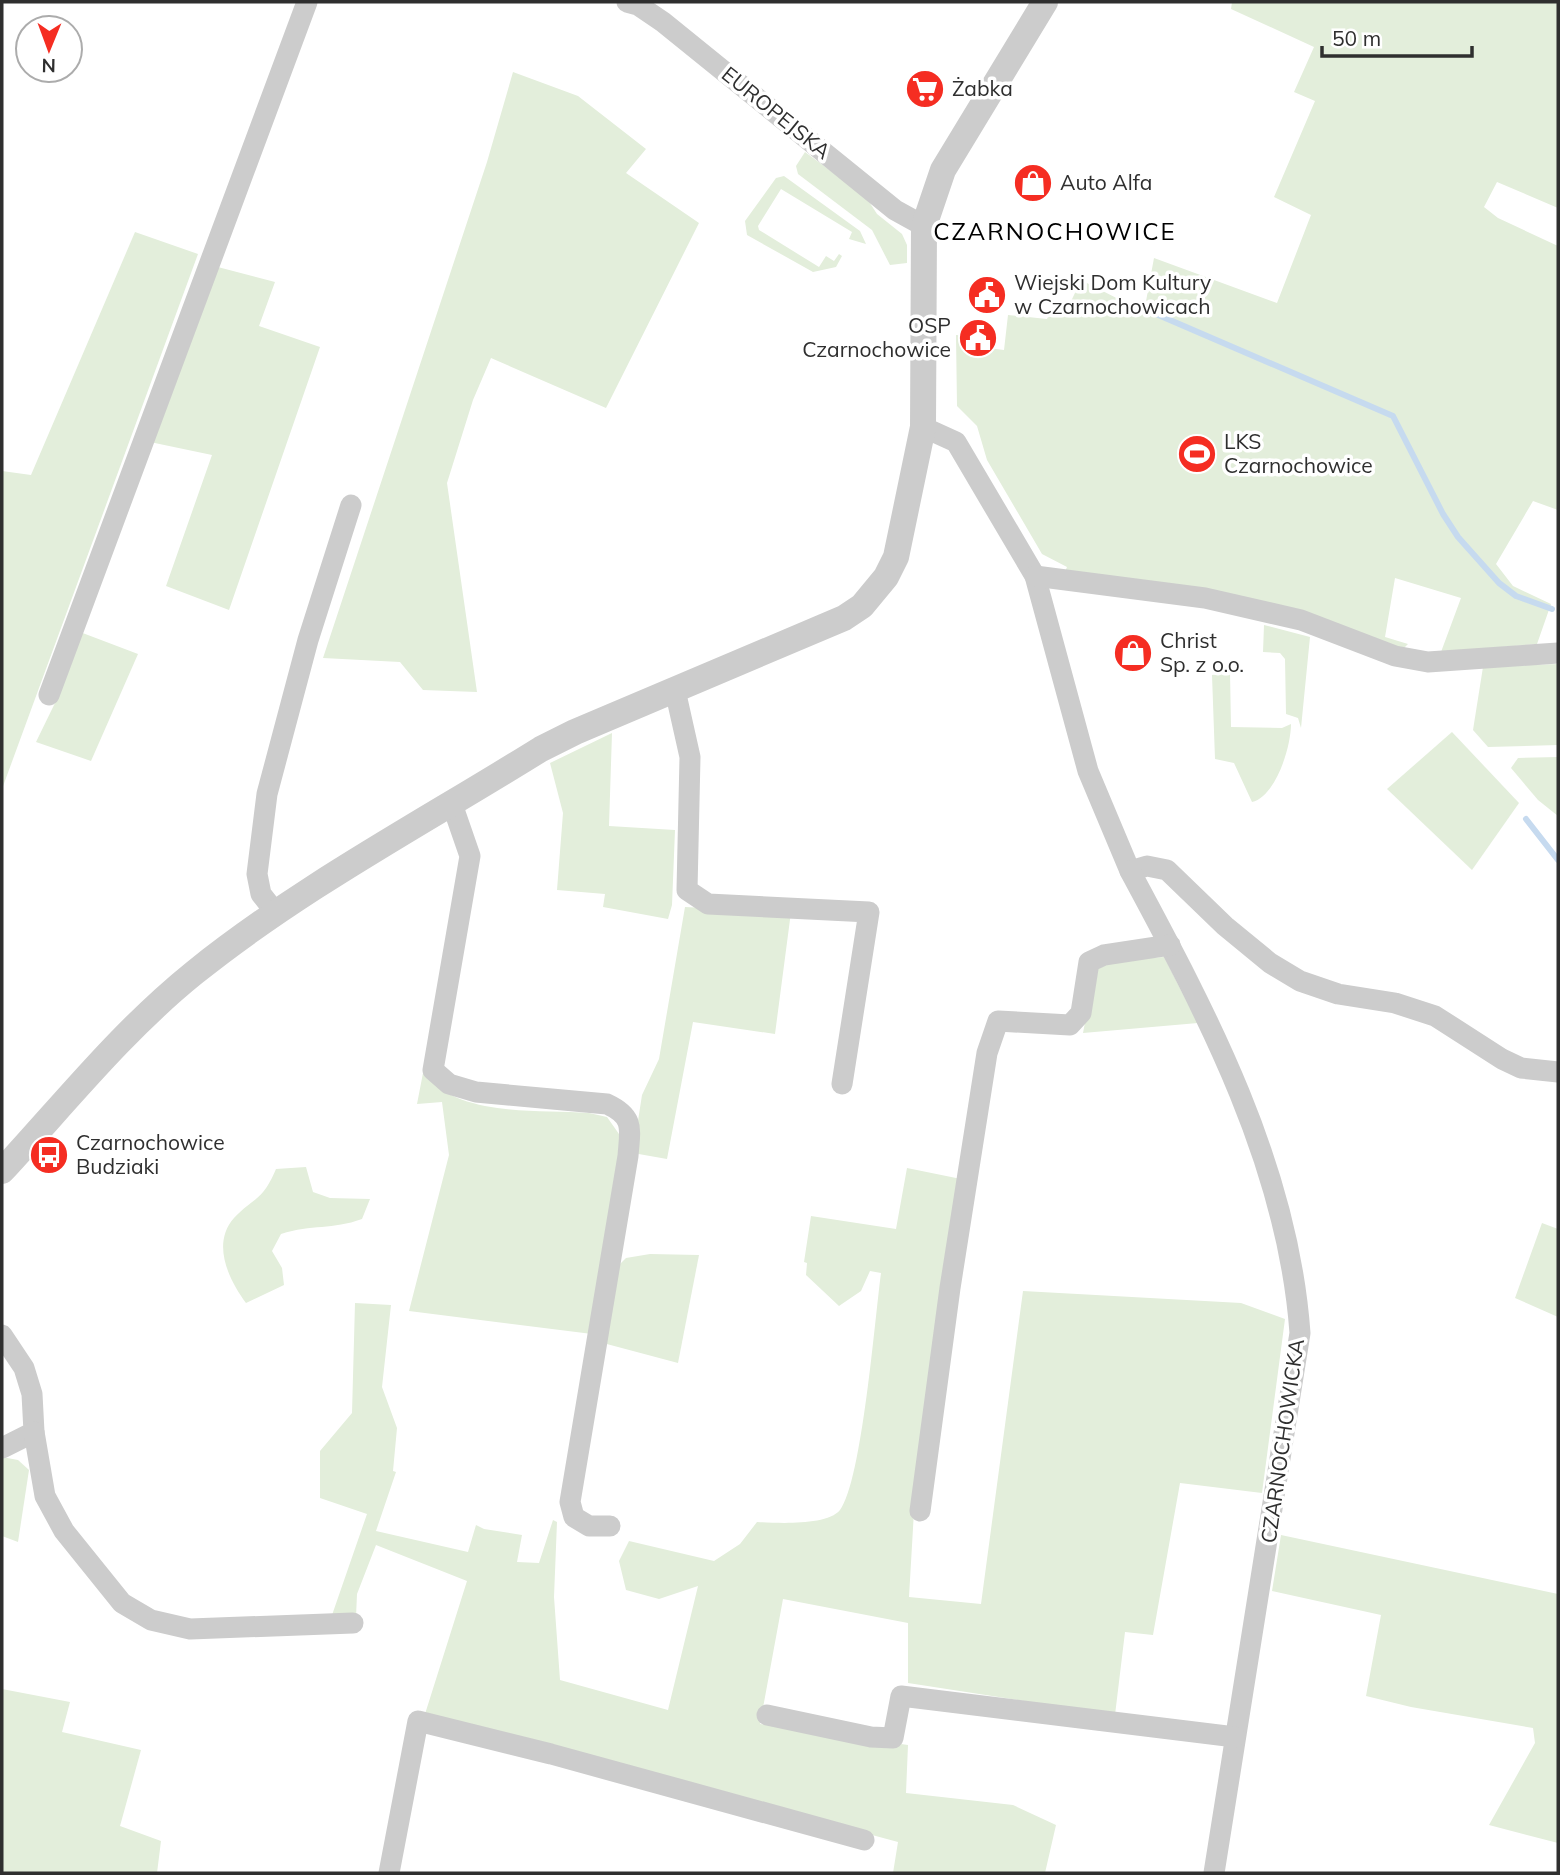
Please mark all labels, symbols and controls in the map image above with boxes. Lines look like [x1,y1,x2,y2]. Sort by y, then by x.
north arrow [14,14,84,84]
scale bar [1322,14,1472,58]
text: 50 m [1332,25,1381,51]
text: N [41,54,56,78]
street label: EUROPEJSKA [717,60,837,164]
supermarket icon: Żabka [904,68,946,110]
place label: Żabka [952,75,1013,101]
shop icon: Auto Alfa [1012,162,1054,204]
place label: Auto Alfa [1060,169,1152,195]
district label: CZARNOCHOWICE [933,216,1177,246]
place label: Wiejski Dom Kultury w Czarnochowicach [1014,269,1211,319]
public building icon: Wiejski Dom Kultury w Czarnochowicach [966,274,1008,316]
place label: OSP Czarnochowice [802,312,951,362]
public building icon: OSP Czarnochowice [957,317,999,359]
place label: LKS Czarnochowice [1224,428,1373,478]
sports icon: LKS Czarnochowice [1176,433,1218,475]
place label: Christ Sp. z o.o. [1160,627,1244,677]
shop icon: Christ Sp. z o.o. [1112,632,1154,674]
place label: Czarnochowice Budziaki [76,1129,225,1179]
bus stop icon: Czarnochowice Budziaki [28,1134,70,1176]
street label: CZARNOCHOWICKA [1255,1336,1309,1545]

